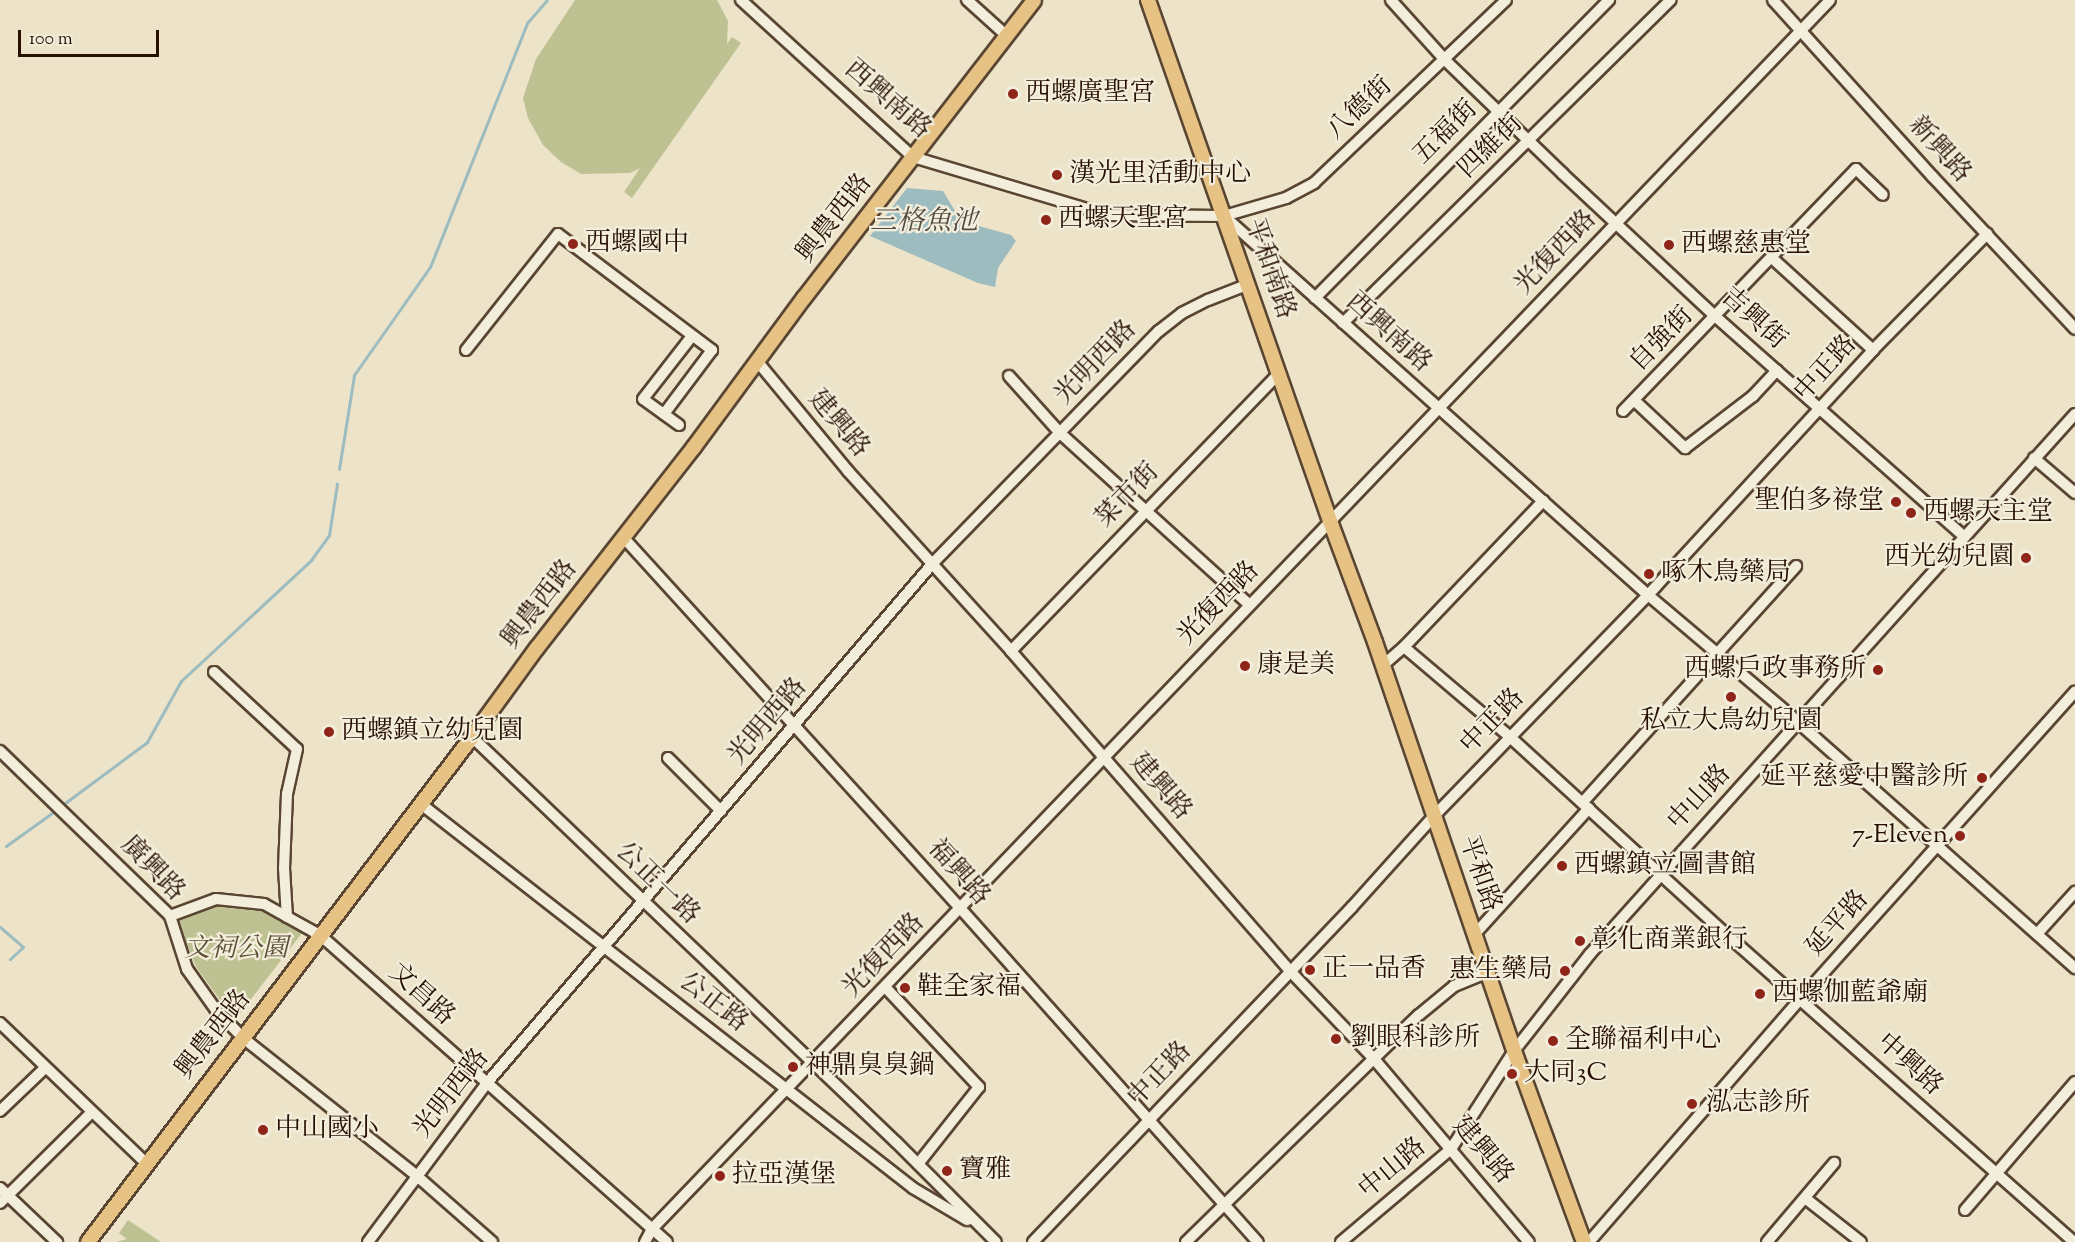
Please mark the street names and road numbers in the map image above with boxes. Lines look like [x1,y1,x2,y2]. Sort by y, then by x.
street label: 西興南路 [838,54,936,146]
street label: 八德街 [1321,71,1399,147]
street label: 五福街 [1407,94,1485,172]
street label: 四維街 [1452,109,1530,185]
street label: 新興路 [1901,111,1977,189]
street label: 興農西路 [791,168,879,270]
street label: 光復西路 [1509,205,1603,301]
street label: 平和南路 [1237,215,1301,323]
street label: 吉興街 [1714,281,1792,357]
street label: 西興南路 [1339,287,1437,379]
street label: 自強街 [1624,301,1700,379]
street label: 光明西路 [1049,315,1143,411]
street label: 中正路 [1788,330,1864,408]
street label: 建興路 [801,384,875,464]
street label: 菜市街 [1090,457,1166,535]
street label: 興農西路 [496,554,584,656]
street label: 光復西路 [1172,556,1266,652]
street label: 光明西路 [722,673,814,771]
street label: 中正路 [1455,683,1531,761]
street label: 建興路 [1123,747,1197,827]
street label: 中山路 [1662,759,1738,837]
street label: 廣興路 [114,830,190,908]
street label: 平和路 [1452,832,1506,916]
street label: 福興路 [920,834,996,912]
street label: 公正一路 [609,837,705,931]
street label: 延平路 [1800,885,1876,963]
street label: 光復西路 [837,908,931,1004]
street label: 文昌路 [382,957,460,1033]
street label: 公正路 [673,967,753,1039]
street label: 興農西路 [170,984,258,1086]
street label: 中興路 [1870,1027,1948,1103]
street label: 中正路 [1122,1036,1198,1114]
street label: 光明西路 [408,1043,496,1145]
street label: 建興路 [1445,1111,1519,1191]
street label: 中山路 [1353,1132,1433,1206]

